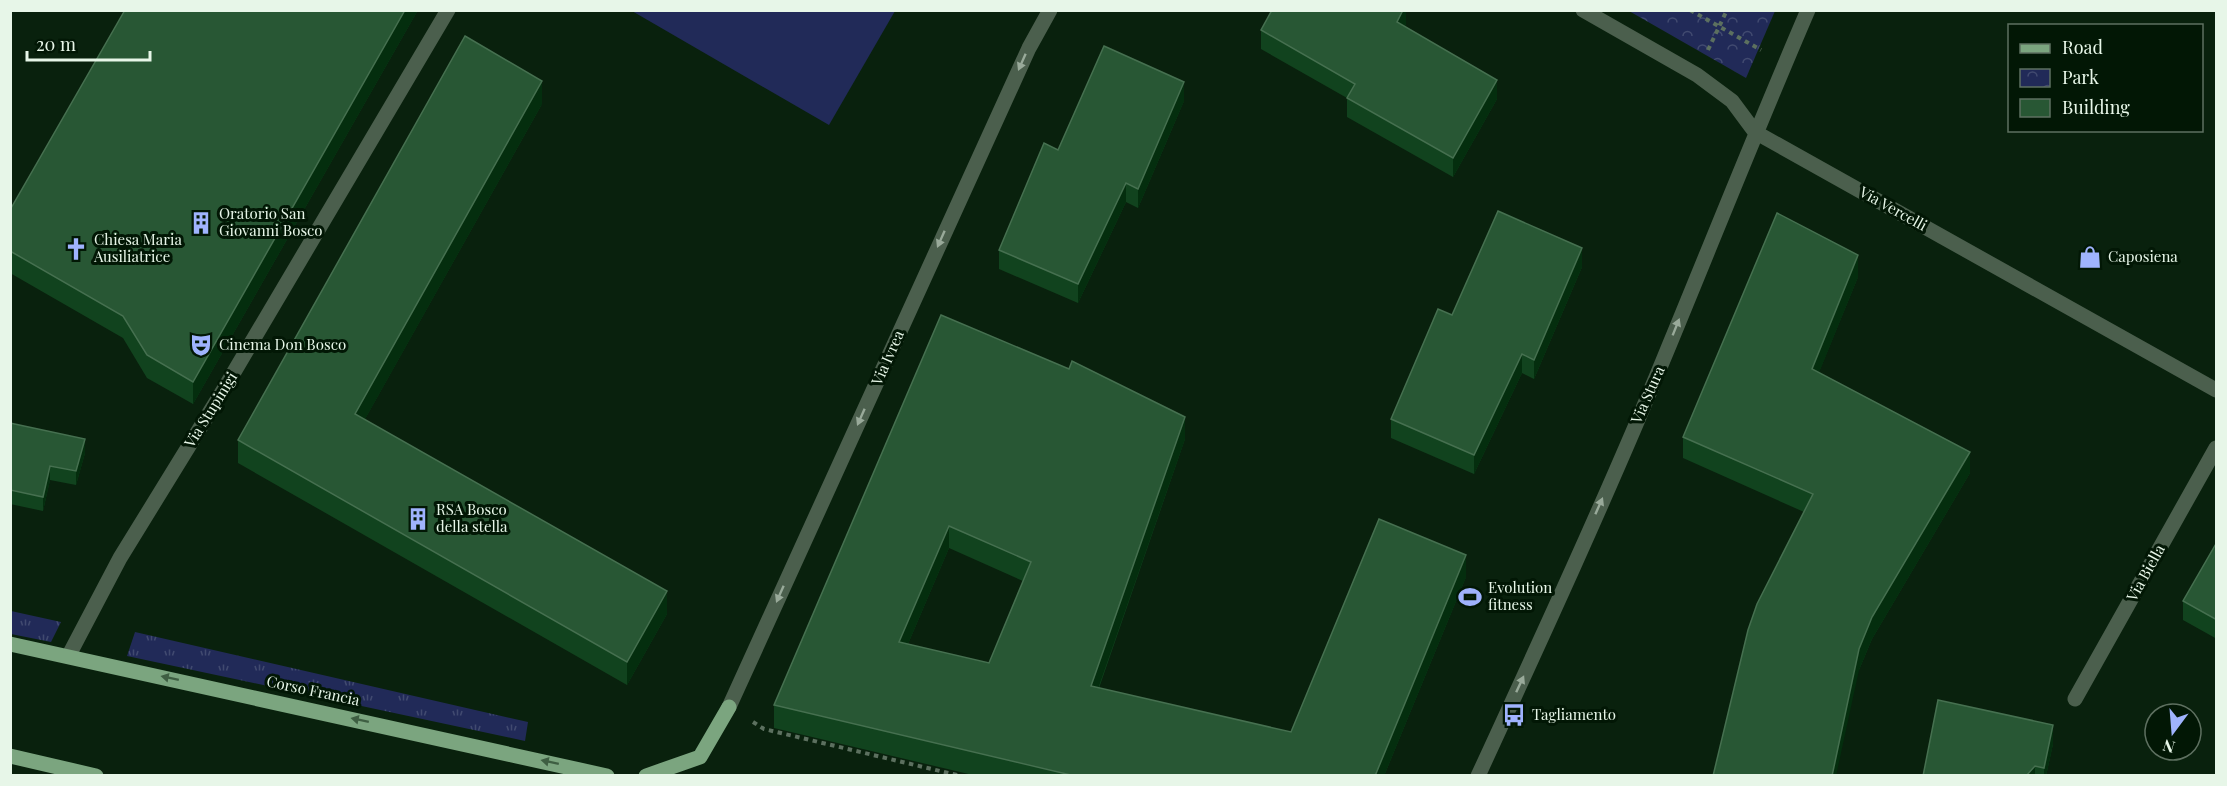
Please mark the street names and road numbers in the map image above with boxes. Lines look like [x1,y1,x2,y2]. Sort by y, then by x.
street label: Via Vercelli [1855,181,1931,235]
street label: Via Ivrea [866,327,908,389]
street label: Via Stura [1625,362,1669,427]
street label: Via Stupinigi [179,367,242,452]
street label: Via Biella [2121,540,2169,605]
street label: Corso Francia [265,670,362,710]

